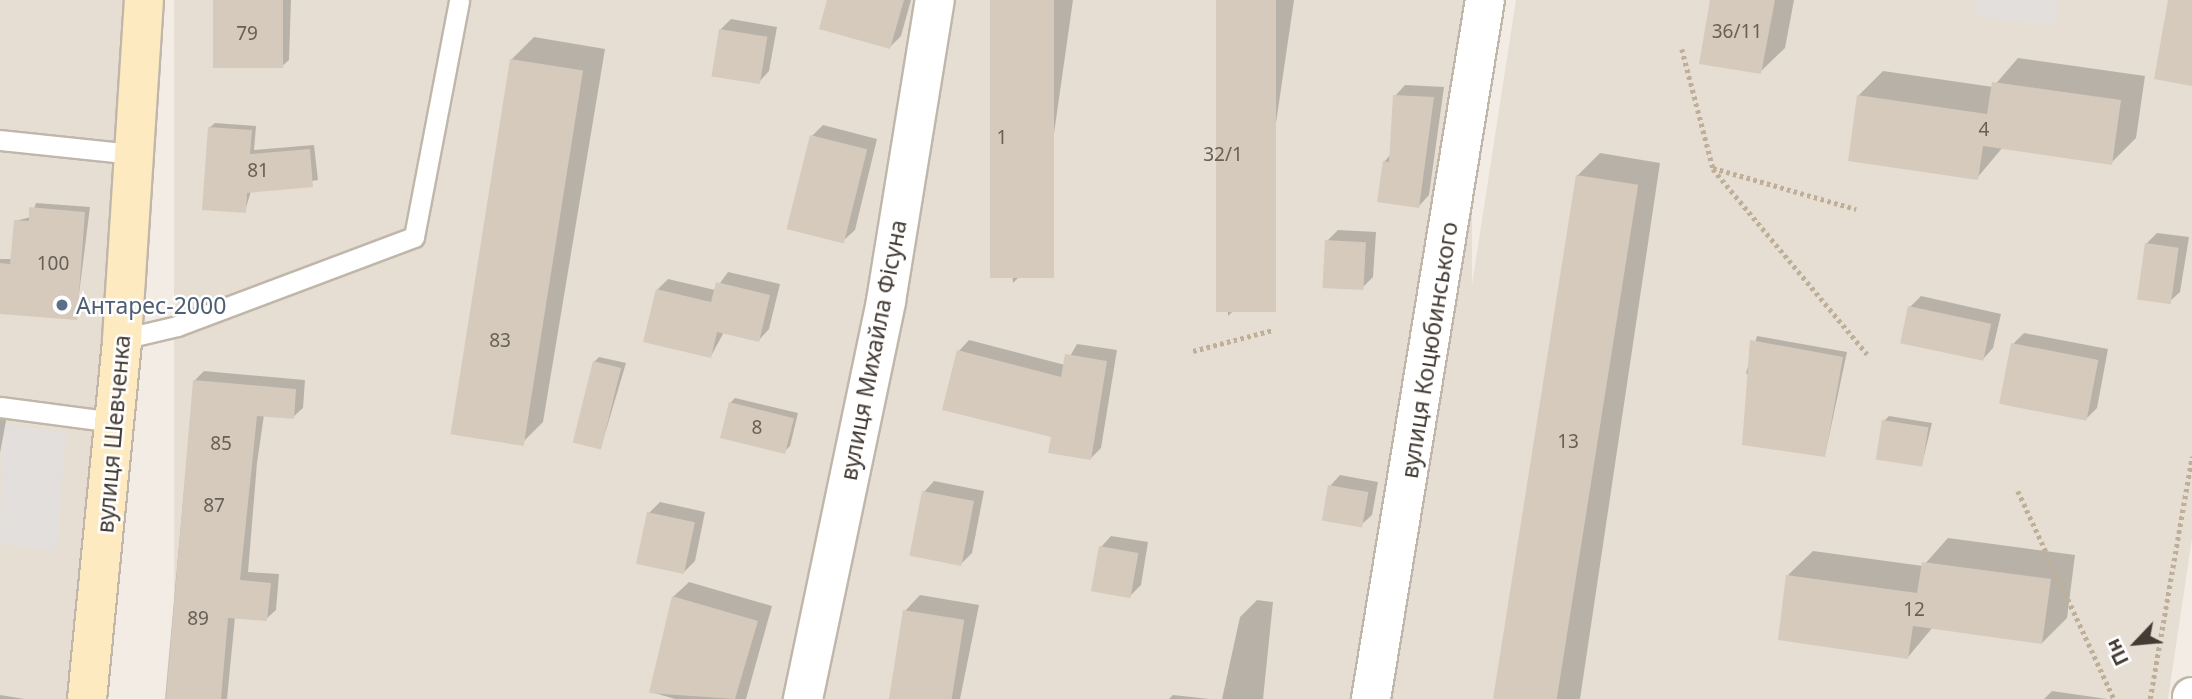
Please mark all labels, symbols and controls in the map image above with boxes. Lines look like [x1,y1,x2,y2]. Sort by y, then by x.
house number: 36/11 [1712,21,1762,43]
house number: 79 [236,23,258,45]
house number: 4 [1979,119,1989,141]
house number: 1 [997,127,1007,149]
house number: 32/1 [1203,144,1243,166]
house number: 81 [247,160,269,182]
street label: вулиця Михайла Фісуна [834,217,912,483]
street label: вулиця Коцюбинського [1395,220,1463,480]
house number: 100 [37,253,69,275]
place label: Антарес-2000 [76,291,226,319]
marker: Антарес-2000 [54,297,70,313]
house number: 83 [489,330,511,352]
street label: вулиця Шевченка [91,334,135,534]
house number: 8 [752,417,762,439]
house number: 13 [1557,431,1579,453]
house number: 85 [210,433,232,455]
house number: 87 [203,495,225,517]
house number: 12 [1903,599,1925,621]
house number: 89 [187,608,209,630]
north arrow [2101,608,2171,678]
text: Пн [2100,634,2135,670]

